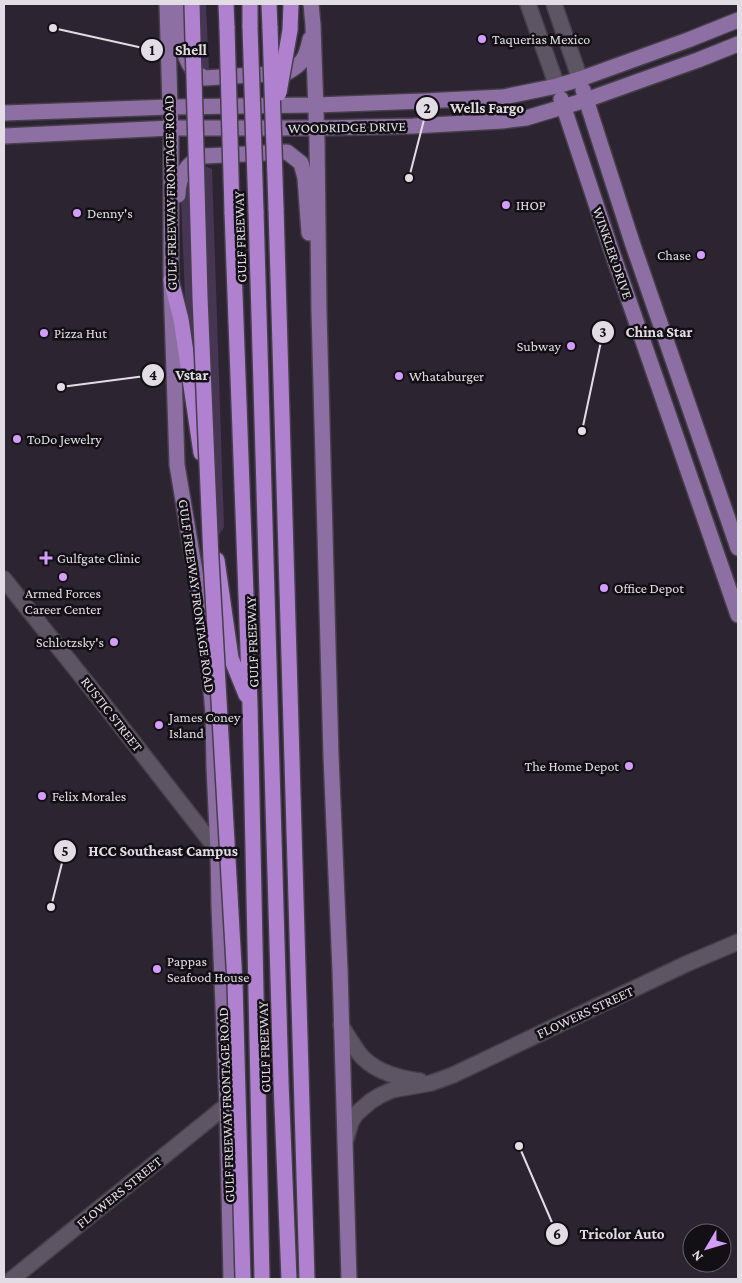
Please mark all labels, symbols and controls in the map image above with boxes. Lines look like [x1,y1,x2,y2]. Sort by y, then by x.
place label: Taquerias Mexico [492,31,590,47]
marker: Taquerias Mexico [476,33,488,45]
callout: Shell [140,35,216,65]
text: 1 [149,42,155,58]
text: Shell [175,42,208,58]
callout: Wells Fargo [415,93,534,123]
street label: GULF FREEWAY FRONTAGE ROAD [160,95,180,291]
text: 2 [423,100,431,116]
text: Wells Fargo [449,100,524,116]
street label: WOODRIDGE DRIVE [288,118,407,136]
street label: GULF FREEWAY [230,191,250,283]
place label: IHOP [516,197,546,213]
marker: IHOP [500,199,512,211]
place label: Denny's [87,205,133,221]
street label: WINKLER DRIVE [590,205,636,301]
marker: Denny's [71,207,83,219]
place label: Chase [657,247,691,263]
marker: Chase [695,249,707,261]
callout: China Star [591,317,703,347]
text: 3 [599,324,607,340]
text: China Star [625,324,693,340]
place label: Pizza Hut [54,325,107,341]
marker: Pizza Hut [38,327,50,339]
place label: Subway [517,338,562,354]
marker: Subway [565,340,577,352]
callout: Vstar [140,360,218,390]
text: 4 [149,367,157,383]
text: Vstar [175,367,208,383]
place label: Whataburger [409,368,484,384]
marker: Whataburger [393,370,405,382]
place label: ToDo Jewelry [27,431,102,447]
marker: ToDo Jewelry [11,433,23,445]
street label: GULF FREEWAY FRONTAGE ROAD [175,498,219,694]
place label: Gulfgate Clinic [57,550,140,566]
marker: Gulfgate Clinic [39,551,53,565]
marker: Armed Forces Career Center [57,571,69,583]
place label: Office Depot [614,580,684,596]
marker: Office Depot [598,582,610,594]
place label: Armed Forces Career Center [25,585,101,617]
street label: GULF FREEWAY [242,596,262,688]
place label: Schlotzsky's [36,634,104,650]
marker: Schlotzsky's [108,636,120,648]
street label: RUSTIC STREET [78,673,146,755]
place label: James Coney Island [167,709,241,741]
marker: James Coney Island [153,719,165,731]
place label: The Home Depot [525,758,619,774]
marker: The Home Depot [623,760,635,772]
place label: Felix Morales [52,788,126,804]
marker: Felix Morales [36,790,48,802]
callout: HCC Southeast Campus [53,836,248,866]
text: 5 [61,843,69,859]
text: HCC Southeast Campus [88,843,238,859]
place label: Pappas Seafood House [167,953,249,985]
marker: Pappas Seafood House [151,963,163,975]
street label: FLOWERS STREET [534,982,636,1041]
street label: GULF FREEWAY [254,1001,274,1093]
street label: GULF FREEWAY FRONTAGE ROAD [215,1007,237,1203]
street label: FLOWERS STREET [73,1153,165,1231]
callout: Tricolor Auto [545,1219,675,1249]
north arrow [682,1223,732,1273]
text: 6 [553,1226,561,1242]
text: Tricolor Auto [579,1226,665,1242]
text: N [687,1247,706,1265]

